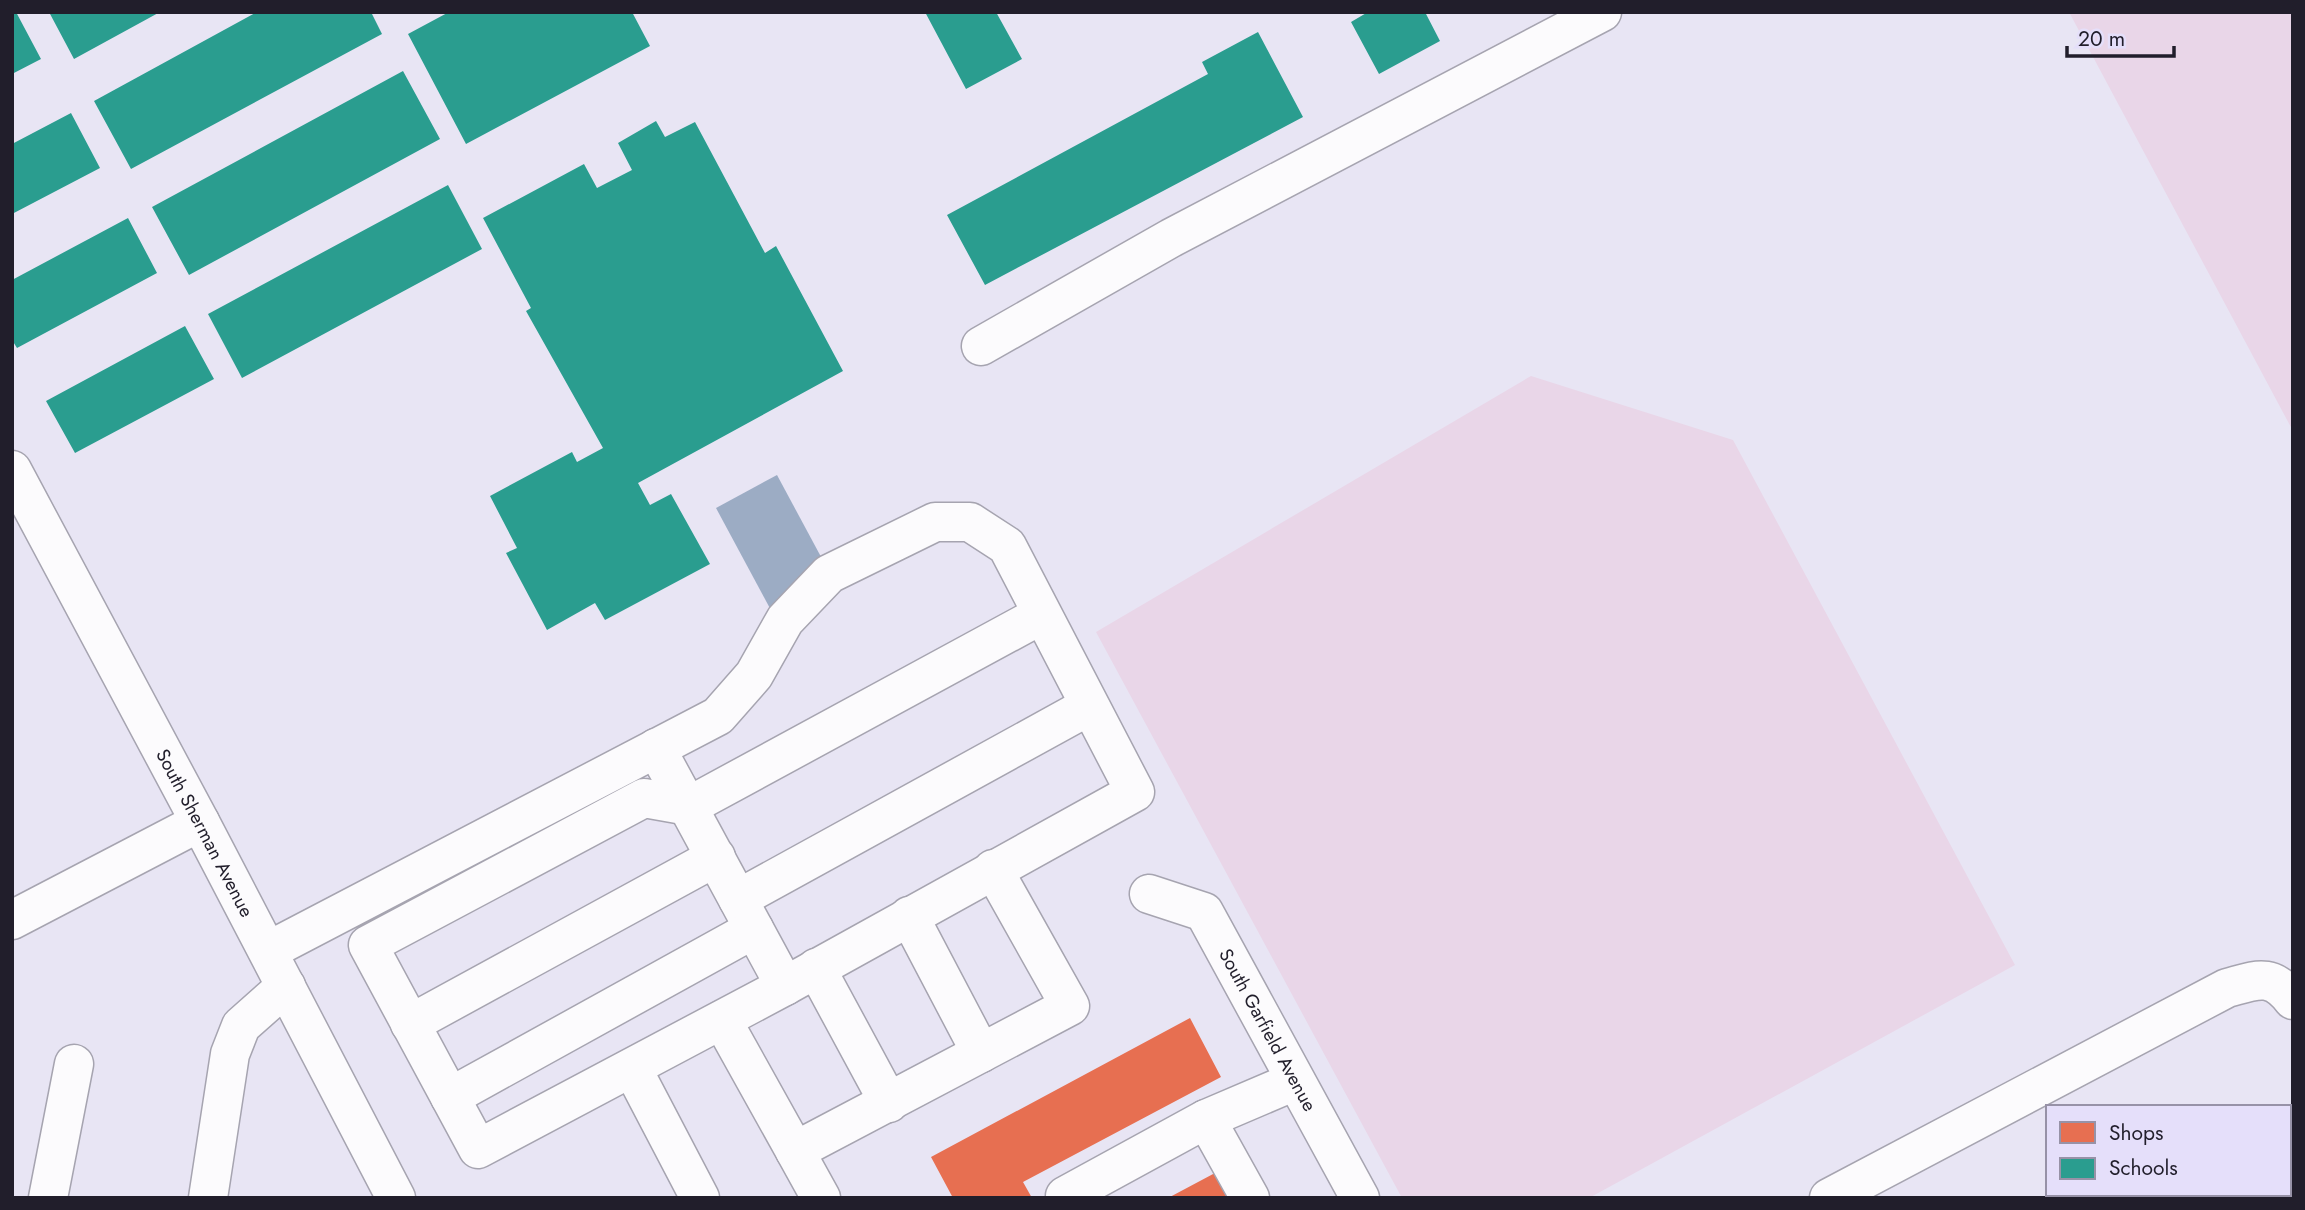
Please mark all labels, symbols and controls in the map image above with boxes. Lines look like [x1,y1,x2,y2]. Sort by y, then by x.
scale bar [2067,14,2174,58]
text: 20 m [2078,24,2125,54]
street label: South Sherman Avenue [149,744,260,922]
street label: South Garfield Avenue [1212,944,1323,1116]
legend [2046,1105,2291,1196]
text: Shops [2109,1118,2163,1148]
text: Schools [2109,1153,2178,1183]

